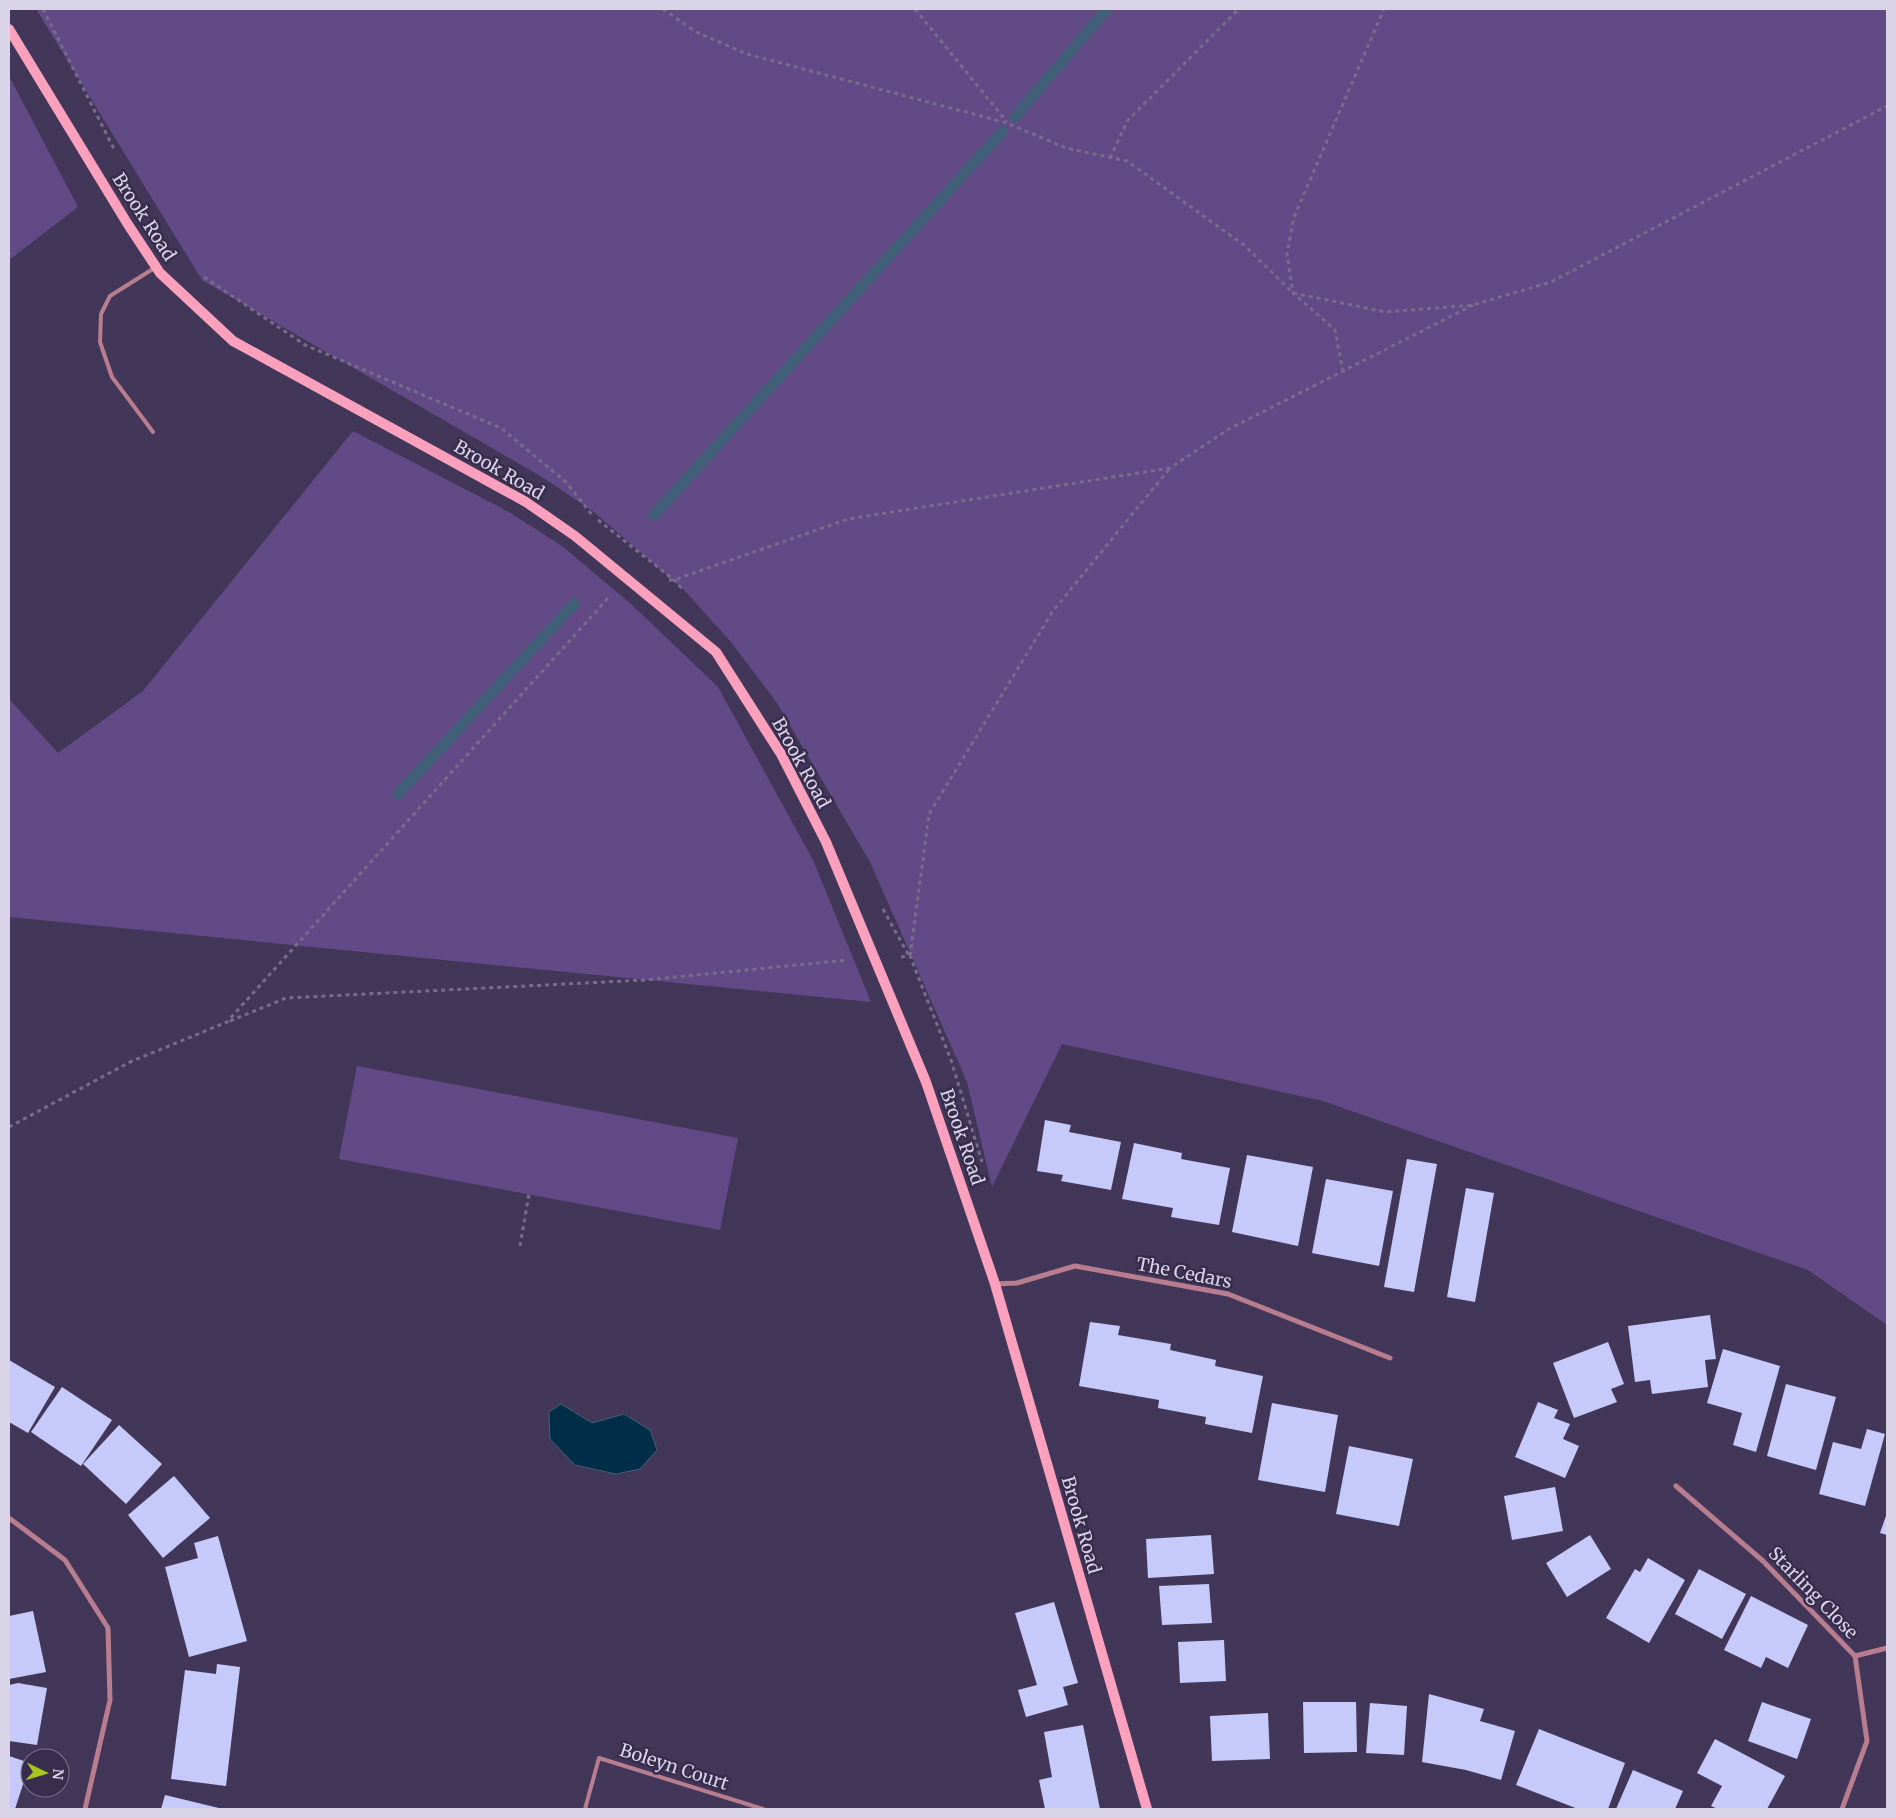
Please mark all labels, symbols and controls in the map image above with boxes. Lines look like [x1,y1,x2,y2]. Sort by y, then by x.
street label: Brook Road [107,168,181,265]
street label: Brook Road [450,435,549,505]
street label: Brook Road [767,713,836,812]
street label: Brook Road [935,1086,990,1188]
street label: The Cedars [1134,1252,1234,1293]
street label: Brook Road [1057,1474,1106,1576]
street label: Starling Close [1764,1542,1863,1644]
street label: Boleyn Court [617,1738,731,1795]
north arrow [20,1748,70,1798]
text: N [49,1768,67,1780]

